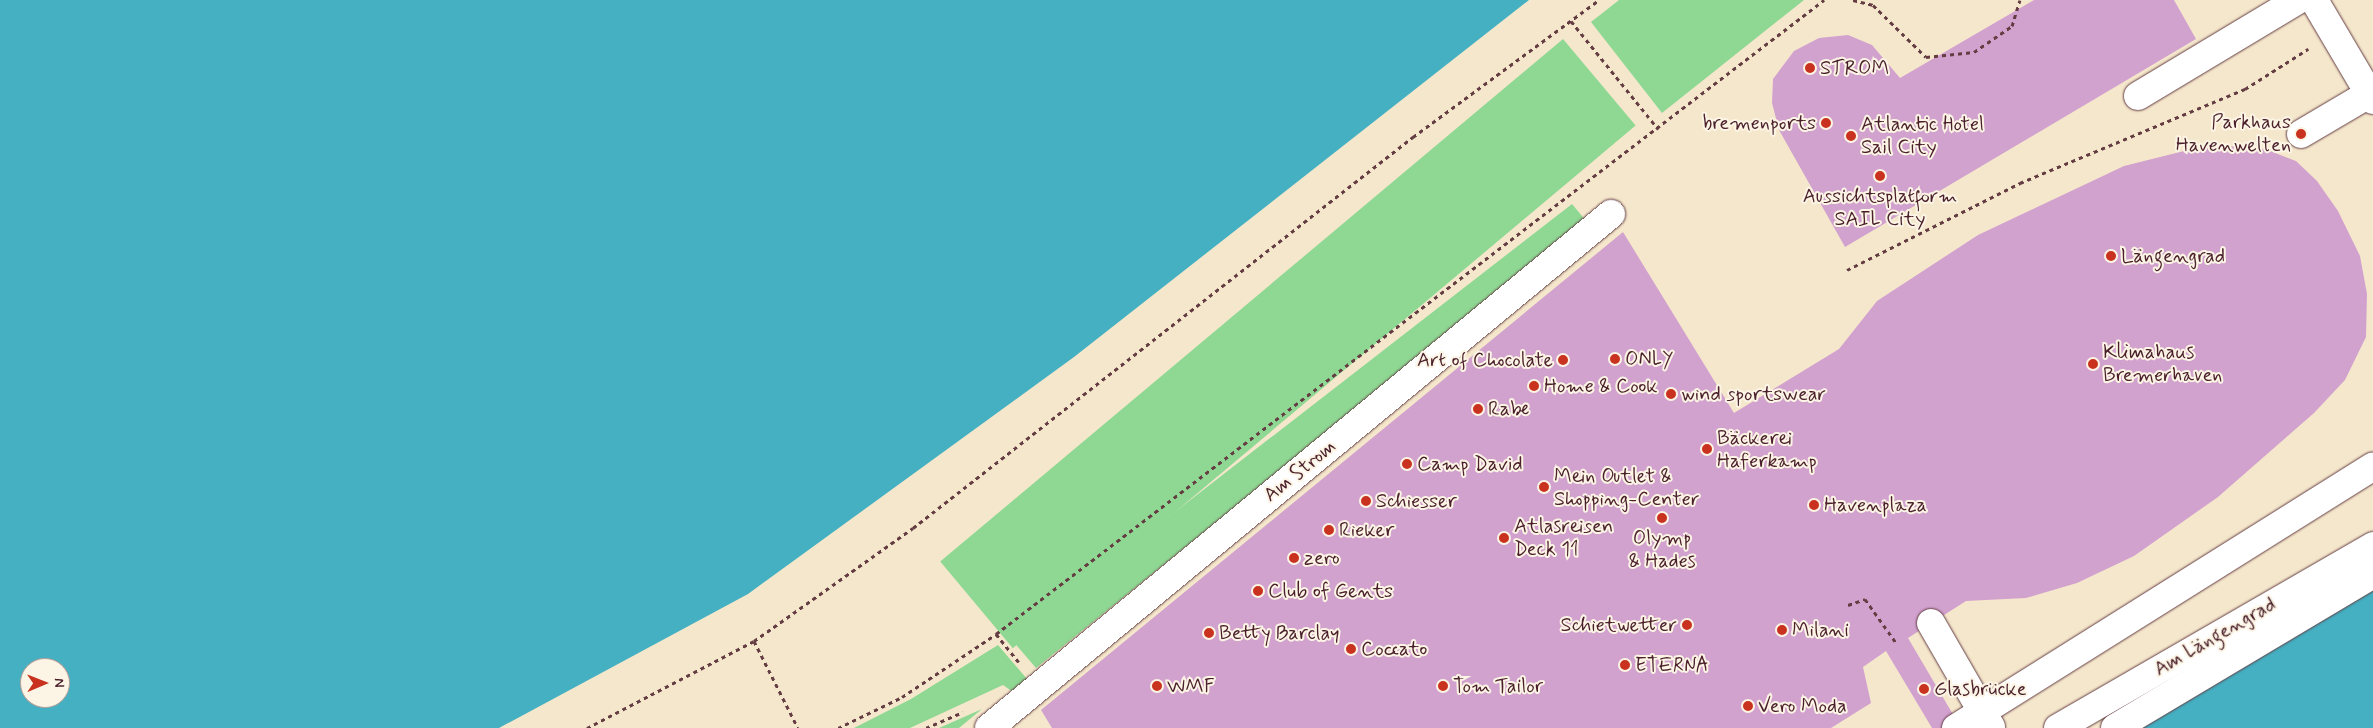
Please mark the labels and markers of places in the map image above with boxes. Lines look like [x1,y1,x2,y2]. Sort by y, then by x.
place label: STROM [1820,56,1889,80]
marker: STROM [1804,62,1816,74]
place label: Parkhaus Havenwelten [2176,110,2291,157]
place label: bremenports [1702,111,1816,135]
place label: Atlantic Hotel Sail City [1861,112,1983,159]
marker: bremenports [1820,117,1832,129]
marker: Parkhaus Havenwelten [2295,128,2307,140]
marker: Atlantic Hotel Sail City [1845,130,1857,142]
marker: Aussichtsplatform SAIL City [1874,170,1886,182]
place label: Aussichtsplatform SAIL City [1803,184,1957,231]
place label: Längengrad [2121,244,2225,268]
marker: Längengrad [2105,250,2117,262]
place label: Klimahaus Bremerhaven [2103,340,2222,387]
place label: ONLY [1625,347,1673,371]
place label: Art of Chocolate [1416,348,1553,372]
marker: ONLY [1609,353,1621,365]
marker: Art of Chocolate [1557,354,1569,366]
marker: Klimahaus Bremerhaven [2087,358,2099,370]
place label: Home & Cook [1544,374,1658,398]
marker: Home & Cook [1528,380,1540,392]
place label: wind sportswear [1681,382,1826,406]
marker: wind sportswear [1665,388,1677,400]
place label: Rabe [1488,397,1529,421]
marker: Rabe [1472,403,1484,415]
place label: Bäckerei Haferkamp [1717,426,1817,473]
marker: Bäckerei Haferkamp [1701,443,1713,455]
place label: Camp David [1417,452,1523,476]
marker: Camp David [1401,458,1413,470]
place label: Mein Outlet & Shopping-Center [1554,464,1699,511]
marker: Mein Outlet & Shopping-Center [1538,481,1550,493]
place label: Schiesser [1376,489,1457,513]
place label: Havenplaza [1824,493,1927,517]
marker: Schiesser [1360,495,1372,507]
marker: Havenplaza [1808,499,1820,511]
marker: Olymp & Hades [1656,512,1668,524]
place label: Atlasreisen Deck 11 [1514,514,1613,561]
place label: Rieker [1339,518,1394,542]
marker: Rieker [1323,524,1335,536]
place label: Olymp & Hades [1628,526,1696,573]
marker: Atlasreisen Deck 11 [1498,532,1510,544]
place label: zero [1304,546,1340,570]
marker: zero [1288,552,1300,564]
place label: Club of Gents [1268,579,1387,603]
marker: Club of Gents [1252,585,1264,597]
place label: Schietwetter [1561,613,1677,637]
place label: Milani [1792,618,1849,642]
marker: Schietwetter [1681,619,1693,631]
place label: Betty Barclay [1219,621,1340,645]
marker: Milani [1776,624,1788,636]
marker: Betty Barclay [1203,627,1215,639]
place label: Coccato [1361,637,1427,661]
marker: Coccato [1345,643,1357,655]
place label: ETERNA [1635,653,1709,677]
marker: ETERNA [1619,659,1631,671]
place label: WMF [1167,674,1215,698]
place label: Tom Tailor [1453,674,1541,698]
place label: Glasbrücke [1934,677,2027,701]
marker: WMF [1151,680,1163,692]
marker: Tom Tailor [1437,680,1449,692]
marker: Glasbrücke [1918,683,1930,695]
place label: Vero Moda [1758,694,1847,718]
marker: Vero Moda [1742,700,1754,712]

